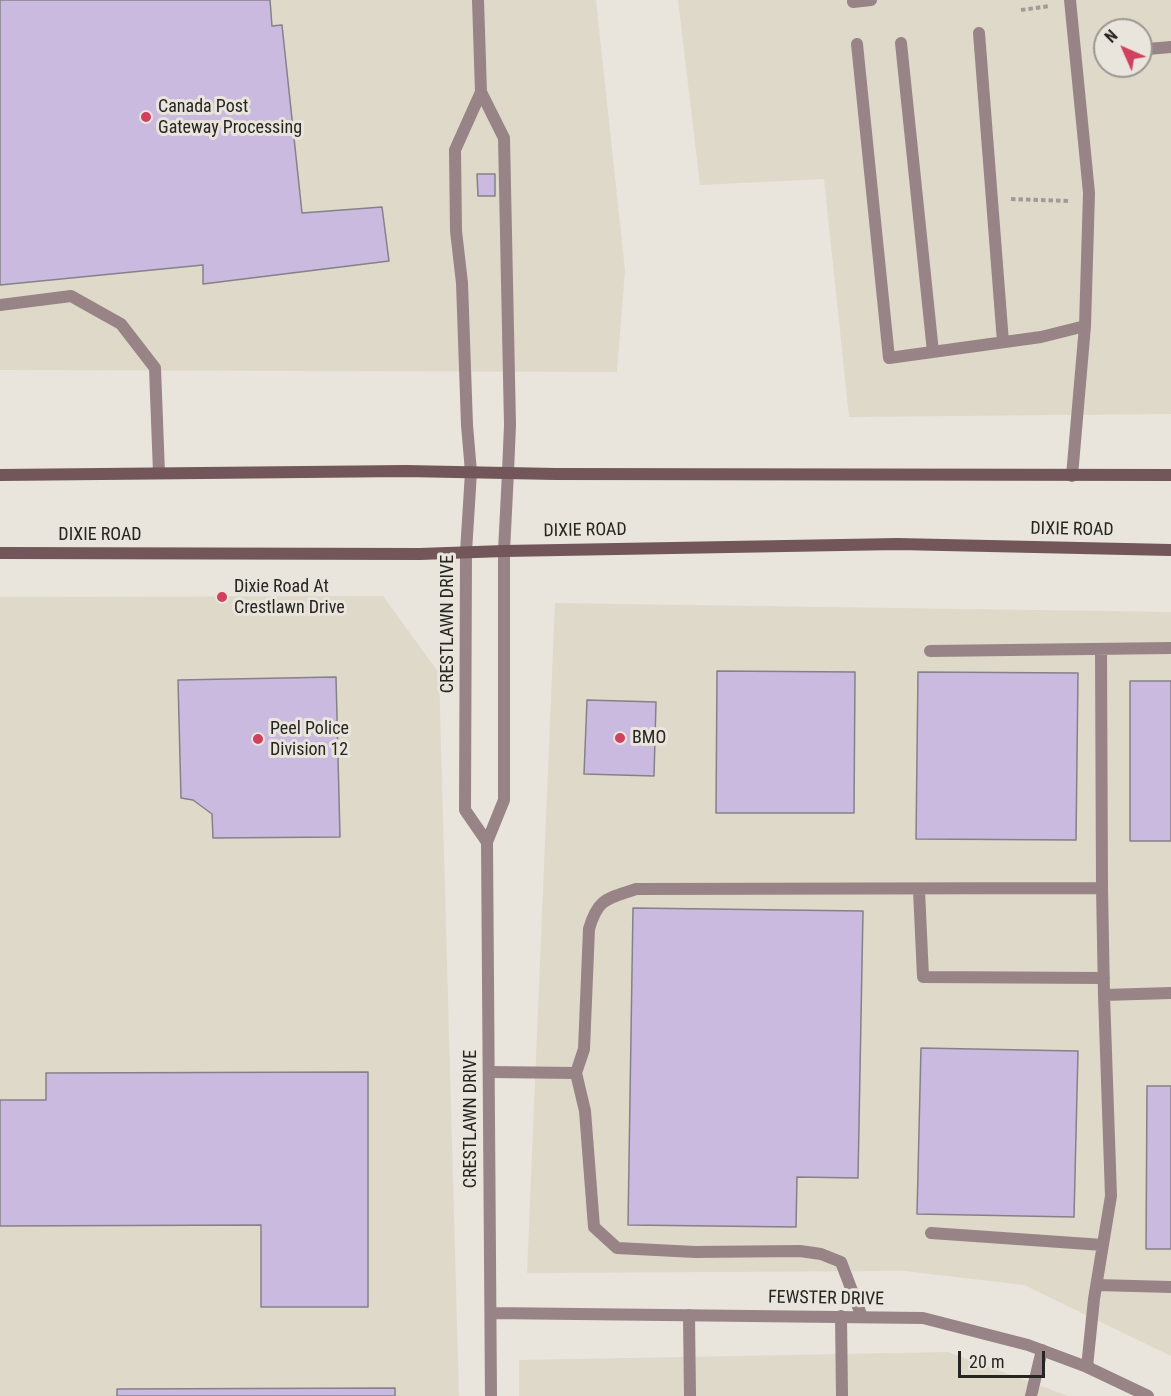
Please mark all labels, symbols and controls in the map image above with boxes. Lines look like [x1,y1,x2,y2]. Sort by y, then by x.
north arrow [1093,18,1153,78]
text: N [1101,26,1122,47]
place label: Canada Post Gateway Processing [158,96,302,138]
marker: Canada Post Gateway Processing [139,110,153,124]
street label: DIXIE ROAD [1030,518,1114,542]
street label: DIXIE ROAD [543,519,627,543]
street label: DIXIE ROAD [58,524,142,546]
street label: CRESTLAWN DRIVE [437,555,459,693]
place label: Dixie Road At Crestlawn Drive [234,576,345,618]
marker: Dixie Road At Crestlawn Drive [215,590,229,604]
place label: Peel Police Division 12 [270,718,349,760]
place label: BMO [632,727,666,749]
marker: BMO [613,731,627,745]
marker: Peel Police Division 12 [251,732,265,746]
street label: CRESTLAWN DRIVE [460,1050,482,1188]
street label: FEWSTER DRIVE [768,1287,884,1311]
scale bar [961,1339,1048,1377]
text: 20 m [969,1351,1004,1372]

